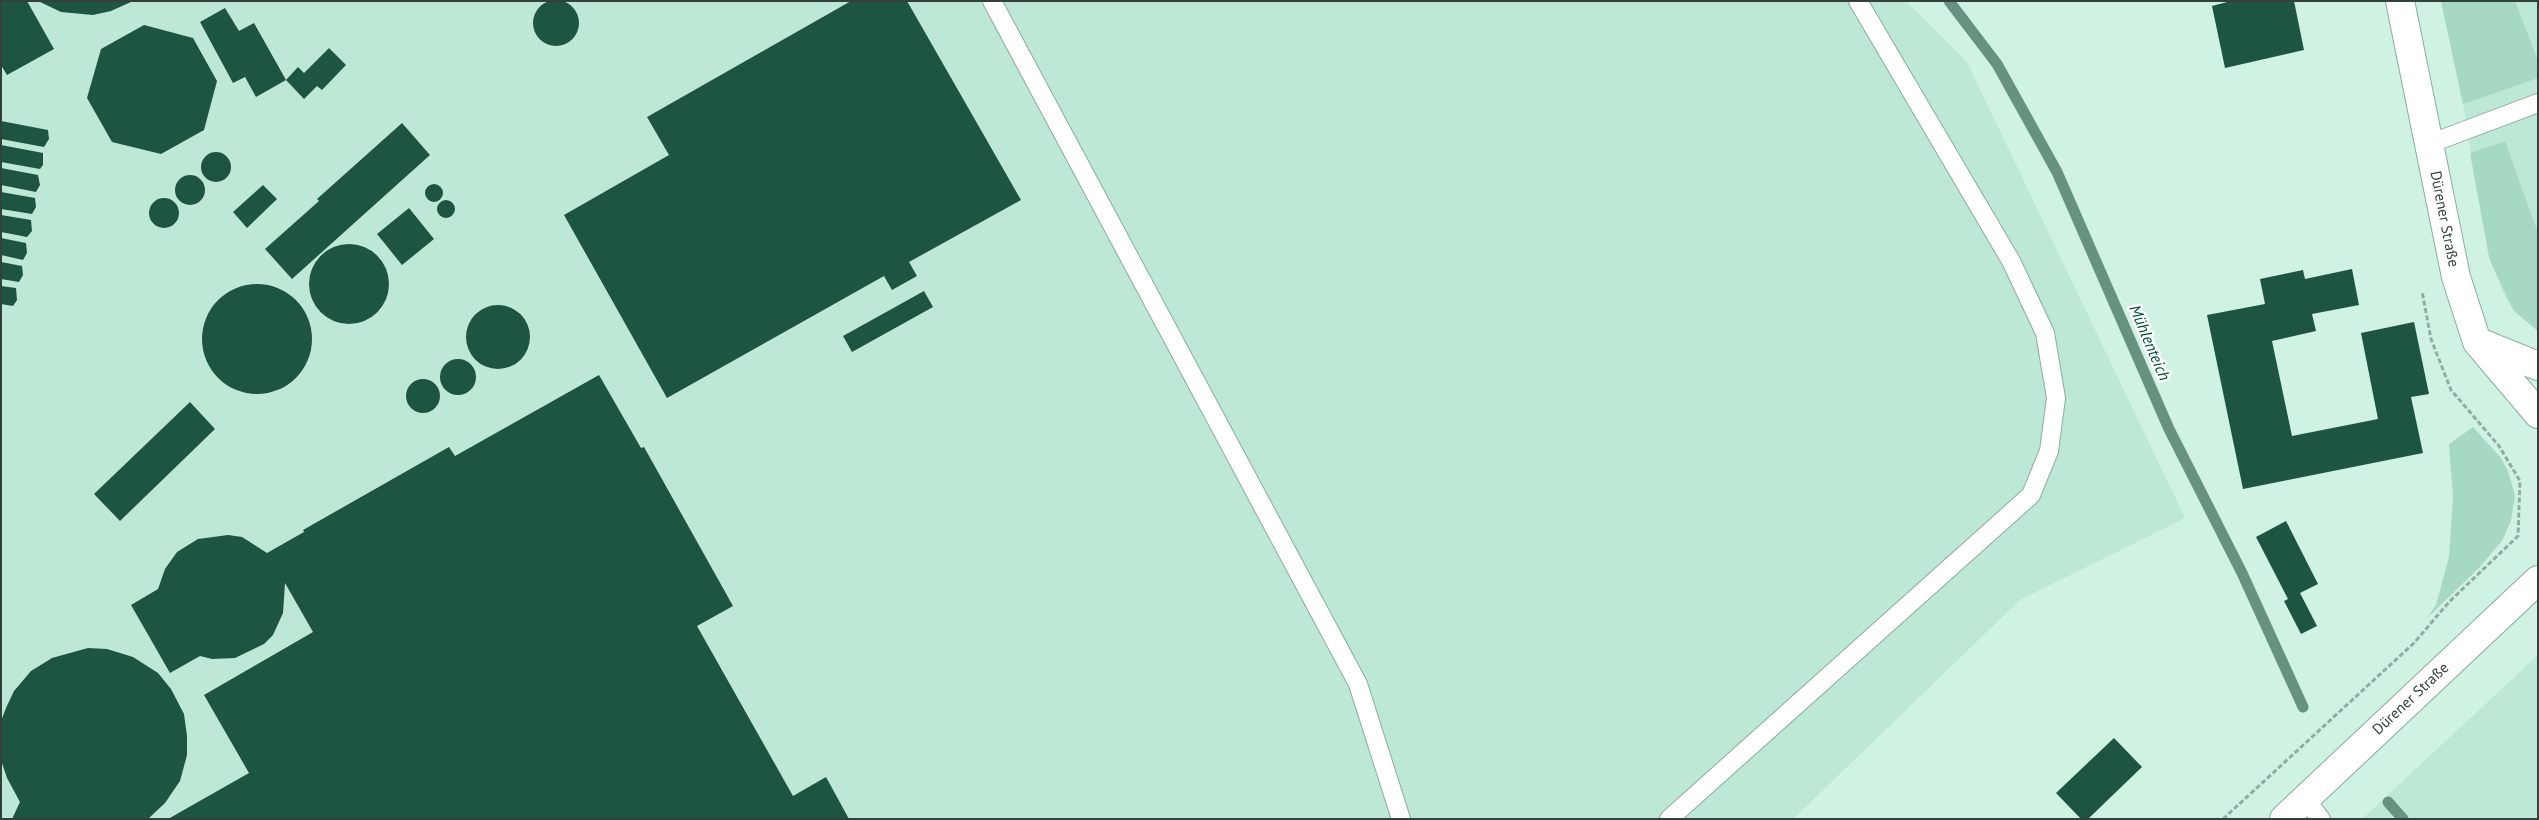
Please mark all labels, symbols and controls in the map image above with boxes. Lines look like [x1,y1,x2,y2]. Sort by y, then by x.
street label: Dürener Straße [2426,169,2462,269]
water label: Mühlenteich [2124,302,2174,384]
street label: Dürener Straße [2369,659,2453,739]

